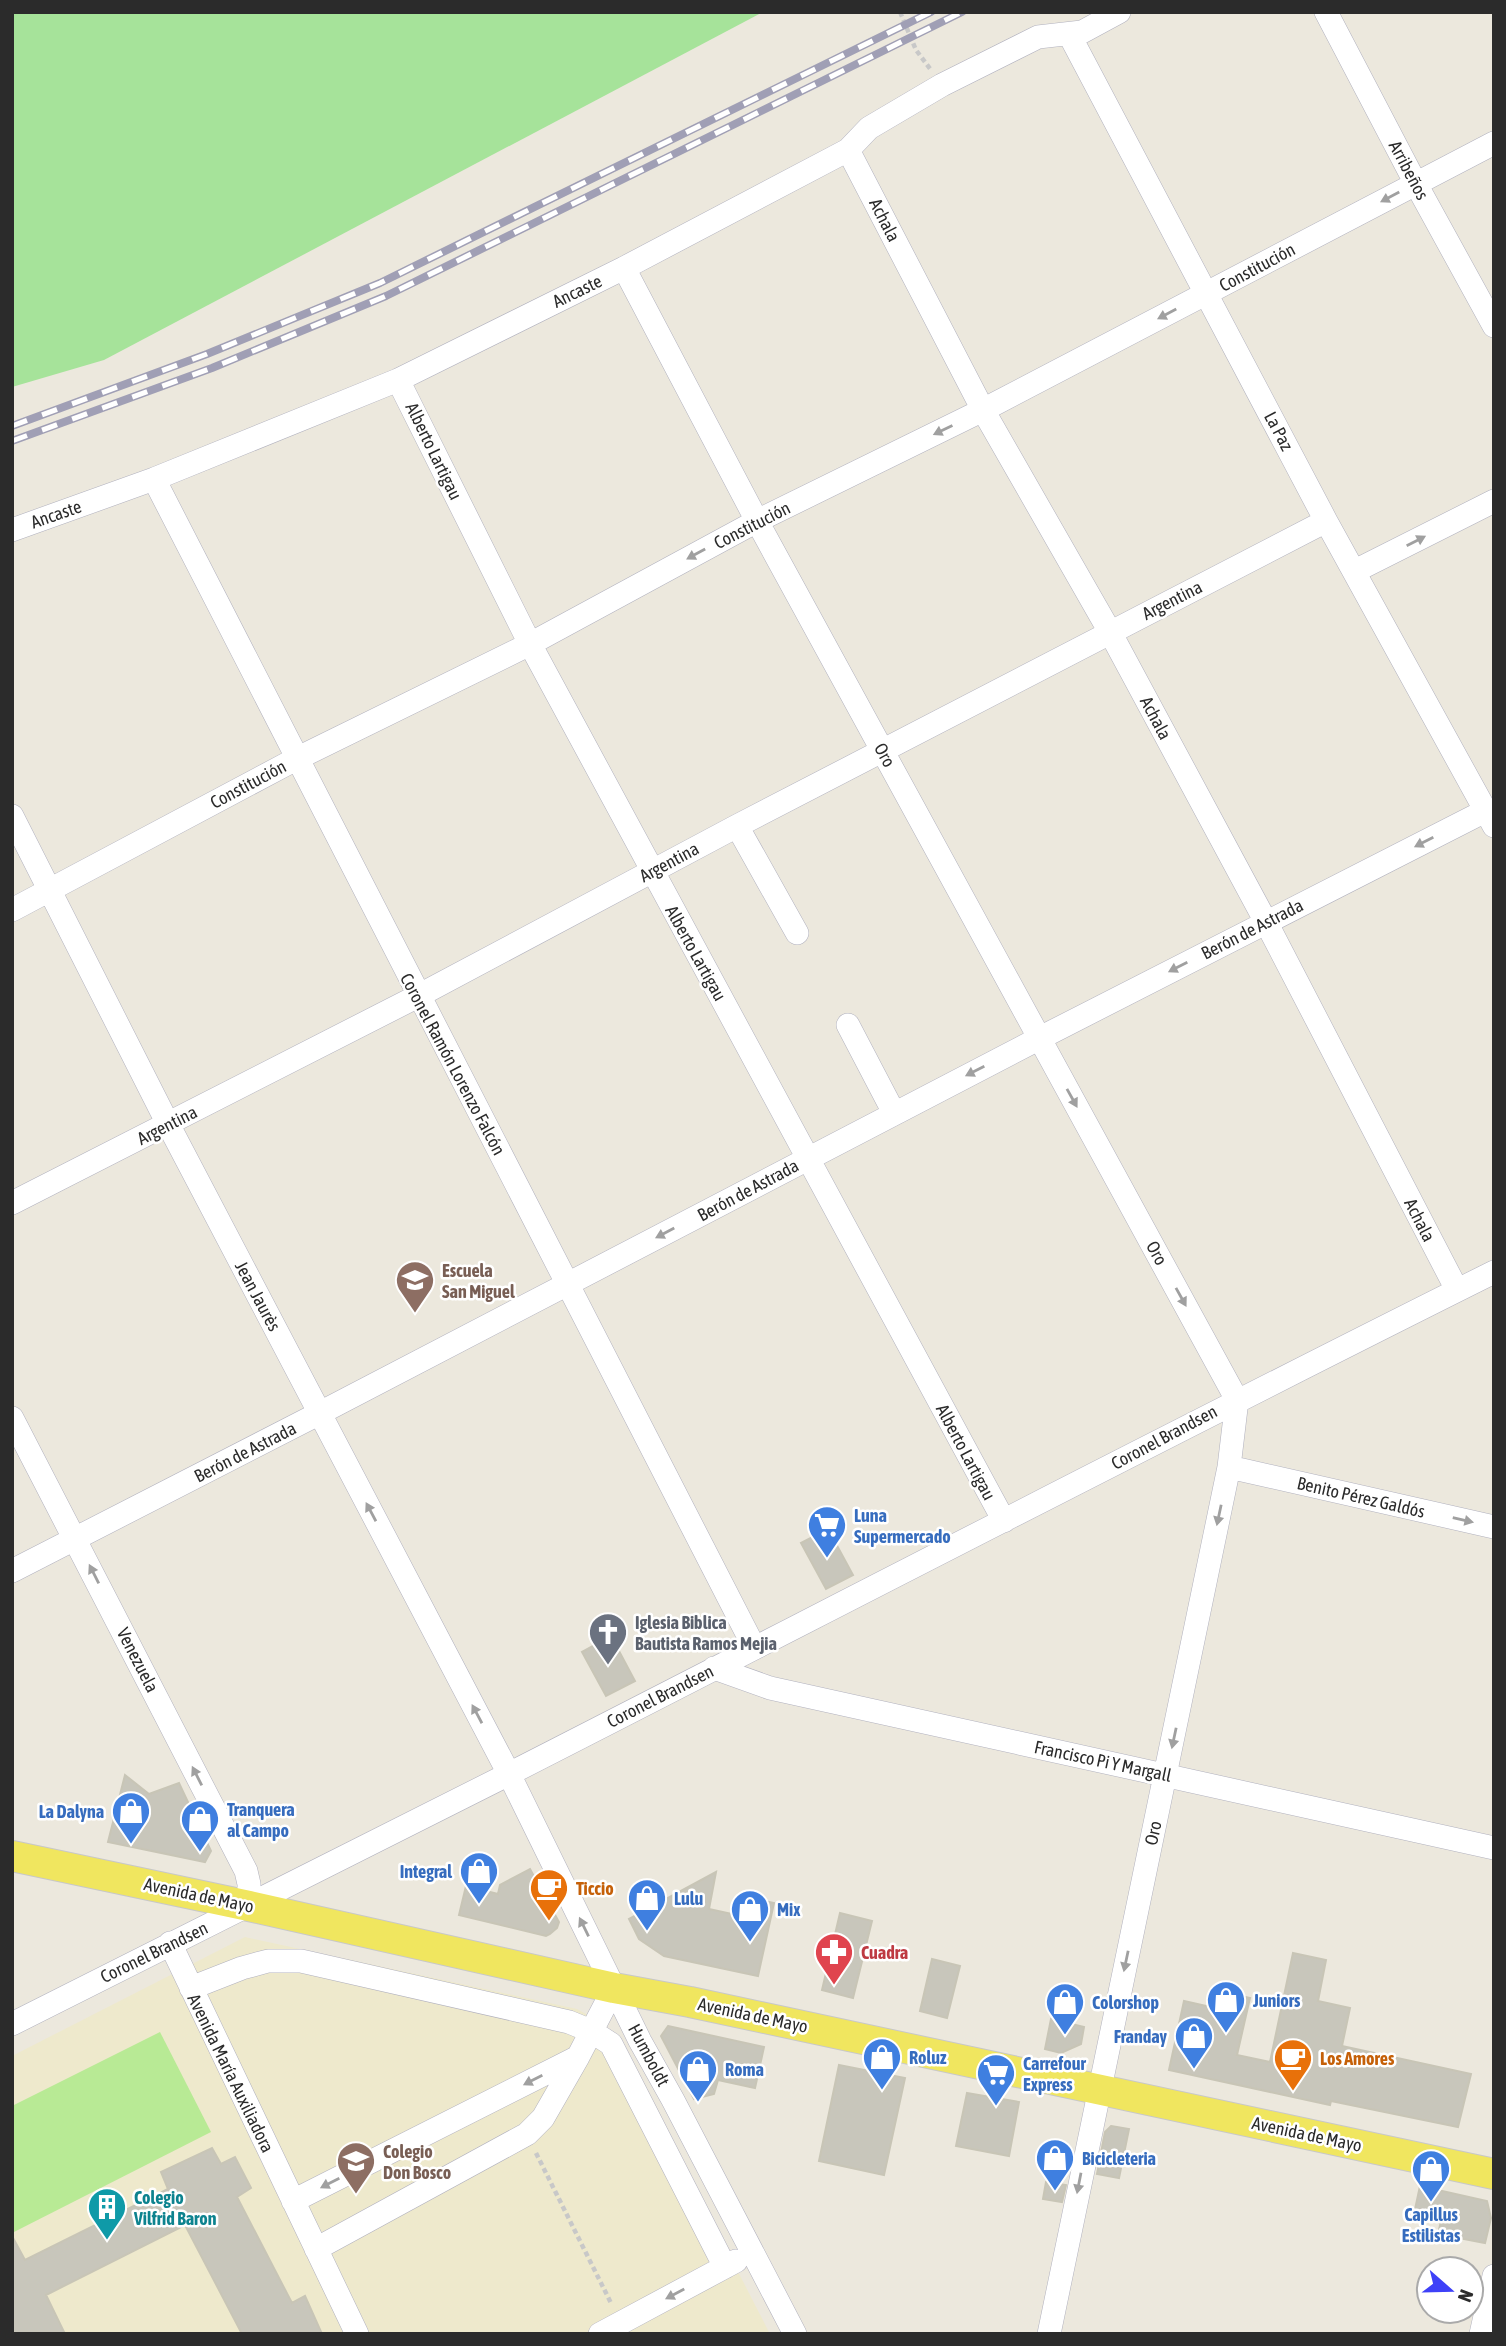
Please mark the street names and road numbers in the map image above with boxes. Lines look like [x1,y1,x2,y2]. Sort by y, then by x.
street label: Arribeños [1385,137,1433,203]
street label: Achala [865,195,905,245]
street label: Constitución [1215,238,1299,296]
street label: Ancaste [549,270,605,312]
street label: Alberto Lartigau [401,399,467,503]
street label: La Paz [1260,408,1298,455]
street label: Ancaste [28,496,84,532]
street label: Constitución [710,497,794,553]
street label: Argentina [1139,576,1205,624]
street label: Achala [1136,693,1176,743]
street label: Oro [870,739,900,771]
street label: Constitución [206,755,290,813]
street label: Argentina [636,838,702,886]
street label: Berón de Astrada [1198,894,1306,964]
street label: Alberto Lartigau [661,902,731,1004]
street label: Coronel Ramón Lorenzo Falcón [396,969,510,1159]
street label: Argentina [134,1101,200,1149]
street label: Berón de Astrada [694,1155,802,1225]
street label: Achala [1400,1195,1440,1245]
street label: Oro [1142,1237,1172,1269]
street label: Jean Jaurès [231,1257,285,1335]
street label: Alberto Lartigau [932,1400,1000,1504]
street label: Coronel Brandsen [1107,1400,1221,1474]
street label: Berón de Astrada [191,1417,299,1487]
street label: Benito Pérez Galdós [1295,1472,1427,1522]
street label: Venezuela [113,1624,163,1696]
street label: Coronel Brandsen [603,1660,717,1732]
street label: Francisco Pi Y Margall [1032,1736,1174,1786]
street label: Oro [1140,1819,1166,1847]
street label: Avenida de Mayo [142,1873,256,1917]
street label: Coronel Brandsen [97,1917,211,1987]
street label: Avenida María Auxiliadora [183,1990,279,2156]
street label: Avenida de Mayo [696,1993,810,2037]
street label: Humboldt [624,2020,674,2090]
street label: Avenida de Mayo [1250,2112,1364,2156]

